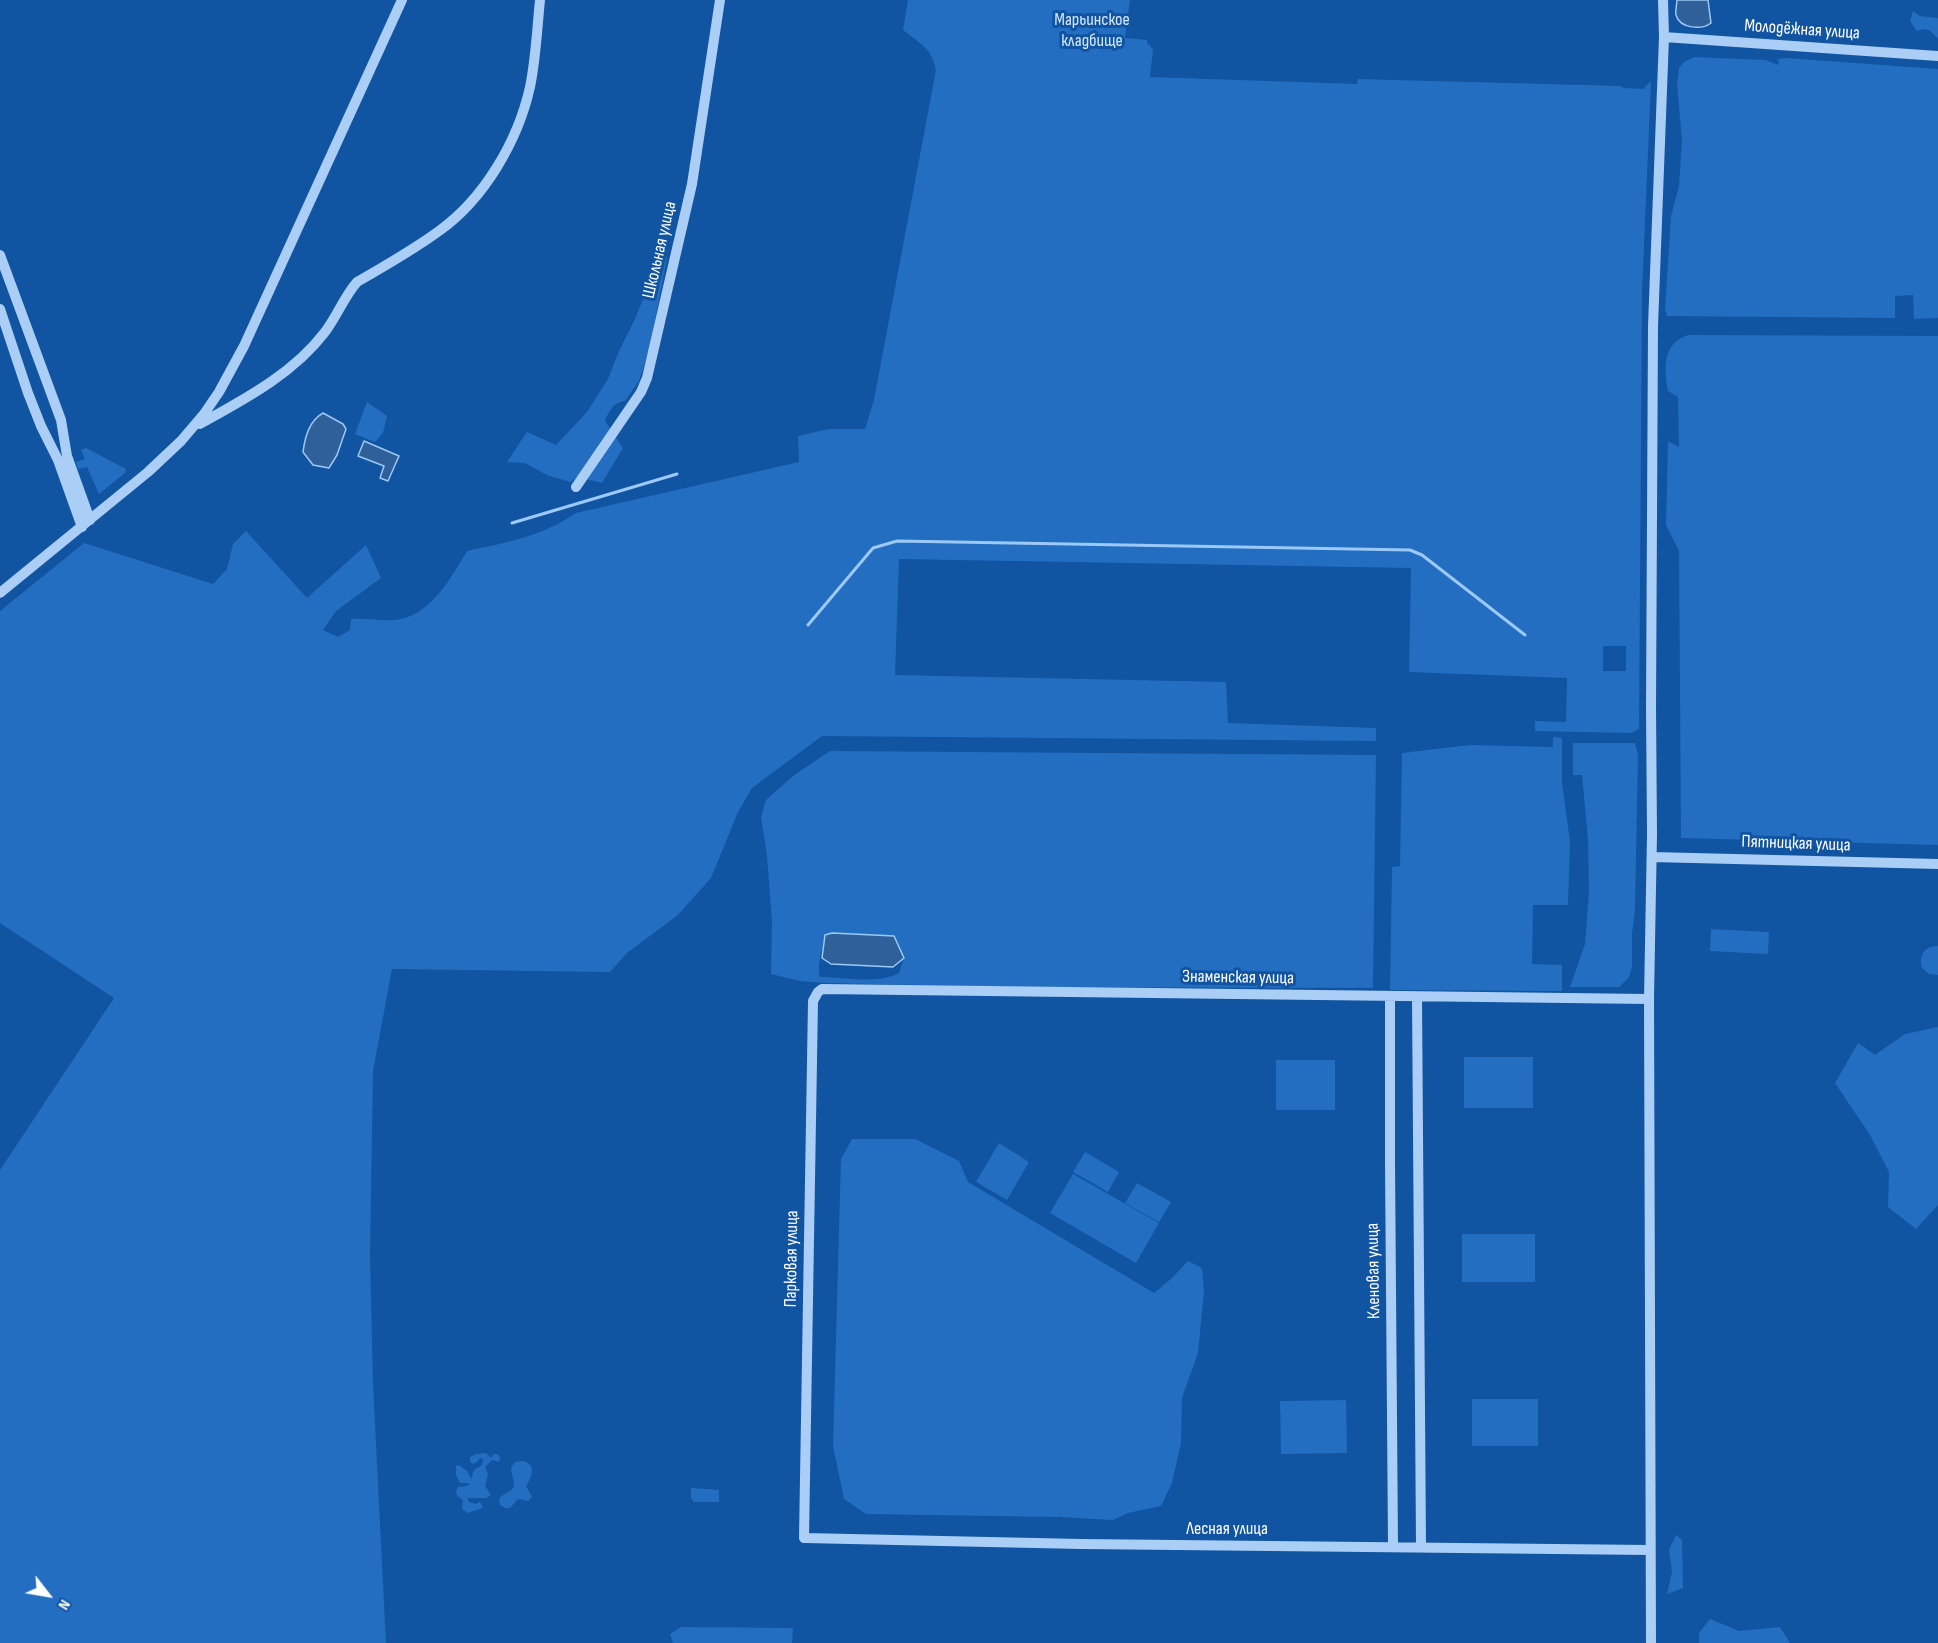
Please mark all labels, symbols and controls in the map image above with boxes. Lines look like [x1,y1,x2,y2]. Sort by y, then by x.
park label: Марьинское кладбище [1054,9,1130,52]
street label: Молодёжная улица [1743,15,1861,45]
street label: Школьная улица [638,199,682,301]
street label: Пятницкая улица [1741,831,1851,857]
street label: Знаменская улица [1182,966,1294,990]
street label: Парковая улица [780,1210,804,1308]
street label: Кленовая улица [1362,1223,1386,1319]
street label: Лесная улица [1186,1518,1268,1540]
north arrow [18,1565,78,1625]
text: N [54,1596,74,1613]

